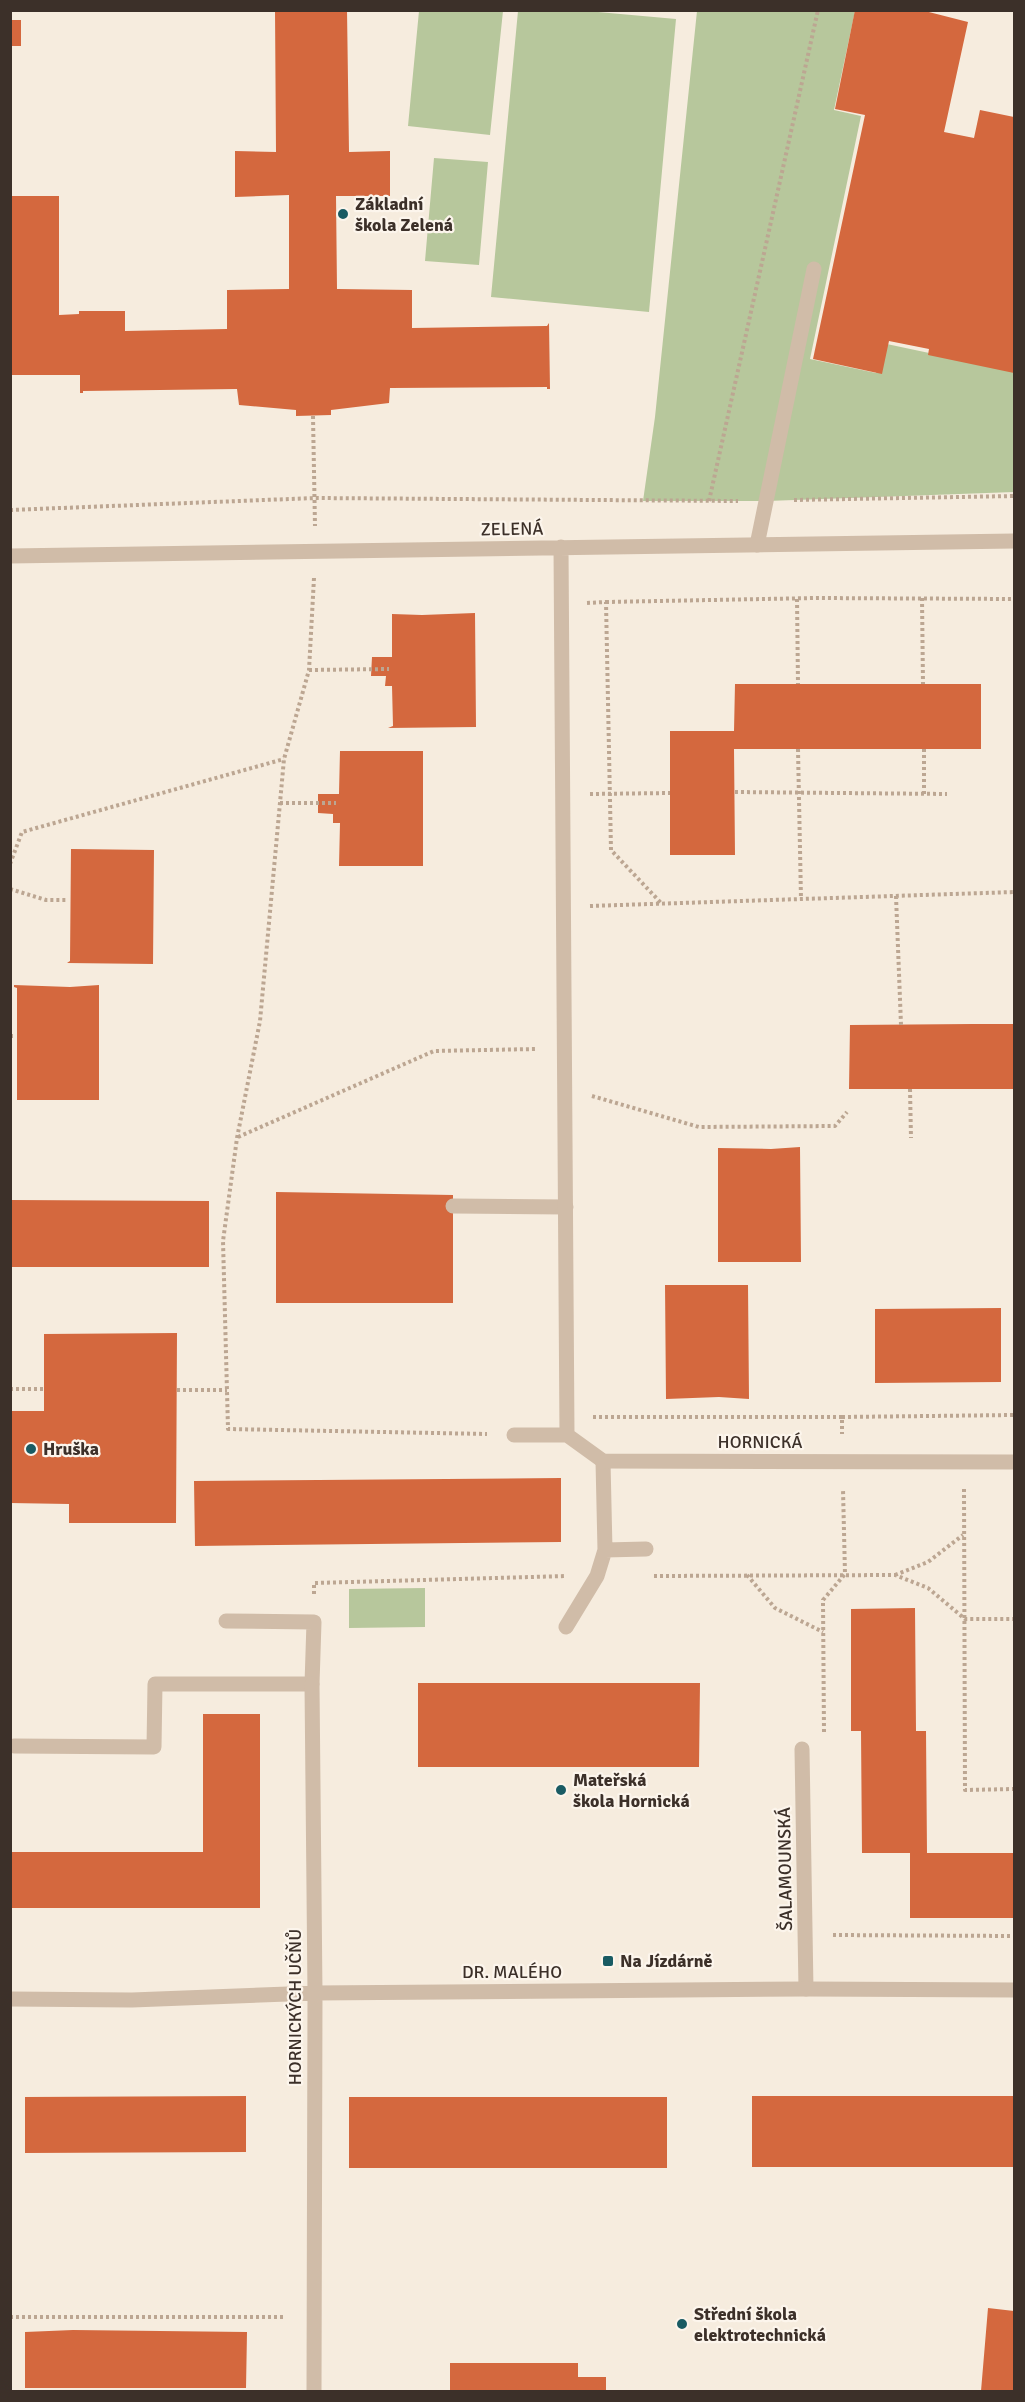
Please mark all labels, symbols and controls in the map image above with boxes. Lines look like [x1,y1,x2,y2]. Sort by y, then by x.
place label: Základní škola Zelená [355,193,453,236]
marker: Základní škola Zelená [336,207,350,221]
street label: ZELENÁ [480,517,544,541]
street label: HORNICKÁ [718,1431,802,1453]
place label: Hruška [43,1438,99,1460]
marker: Hruška [24,1442,38,1456]
place label: Mateřská škola Hornická [573,1769,690,1812]
marker: Mateřská škola Hornická [554,1783,568,1797]
street label: ŠALAMOUNSKÁ [773,1807,797,1931]
street label: HORNICKÝCH UČŇŮ [284,1929,306,2085]
place label: Na Jízdárně [620,1950,712,1972]
marker: Na Jízdárně [601,1954,615,1968]
street label: DR. MALÉHO [462,1961,562,1983]
place label: Střední škola elektrotechnická [694,2303,826,2346]
marker: Střední škola elektrotechnická [675,2317,689,2331]

